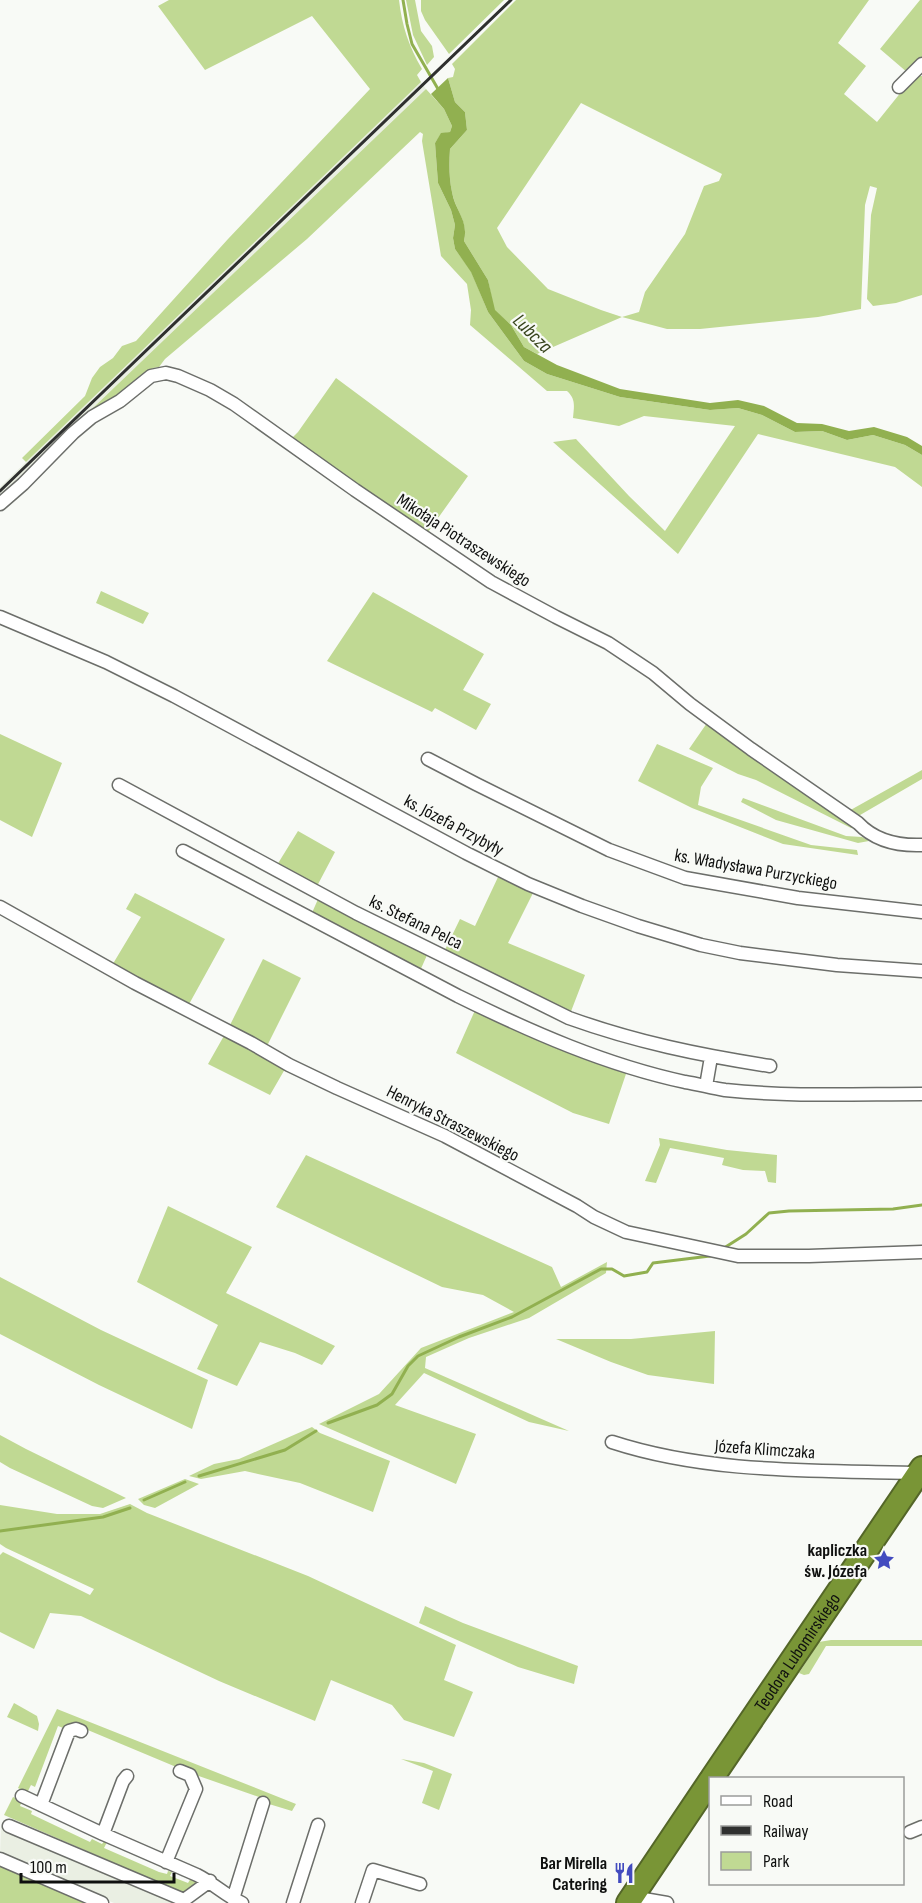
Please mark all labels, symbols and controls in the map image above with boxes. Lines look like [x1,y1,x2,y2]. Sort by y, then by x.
water label: Lubcza [507,309,557,359]
street label: Mikołaja Piotraszewskiego [393,489,535,592]
street label: ks. Józefa Przybyły [400,790,507,860]
street label: ks. Władysława Purzyckiego [673,845,839,894]
street label: ks. Stefana Pelca [366,891,466,954]
street label: Henryka Straszewskiego [383,1081,523,1166]
street label: Józefa Klimczaka [713,1435,816,1463]
place label: kapliczka św. Józefa [804,1540,867,1582]
place icon: kapliczka św. Józefa [872,1548,896,1572]
street label: Teodora Lubomirskiego [750,1589,845,1716]
legend [709,1777,904,1885]
text: Road [763,1791,793,1812]
text: Railway [763,1821,808,1842]
scale bar [21,1846,174,1884]
text: Park [763,1851,789,1872]
place label: Bar Mirella Catering [540,1853,607,1895]
text: 100 m [30,1857,67,1878]
restaurant icon: Bar Mirella Catering [612,1861,636,1885]

